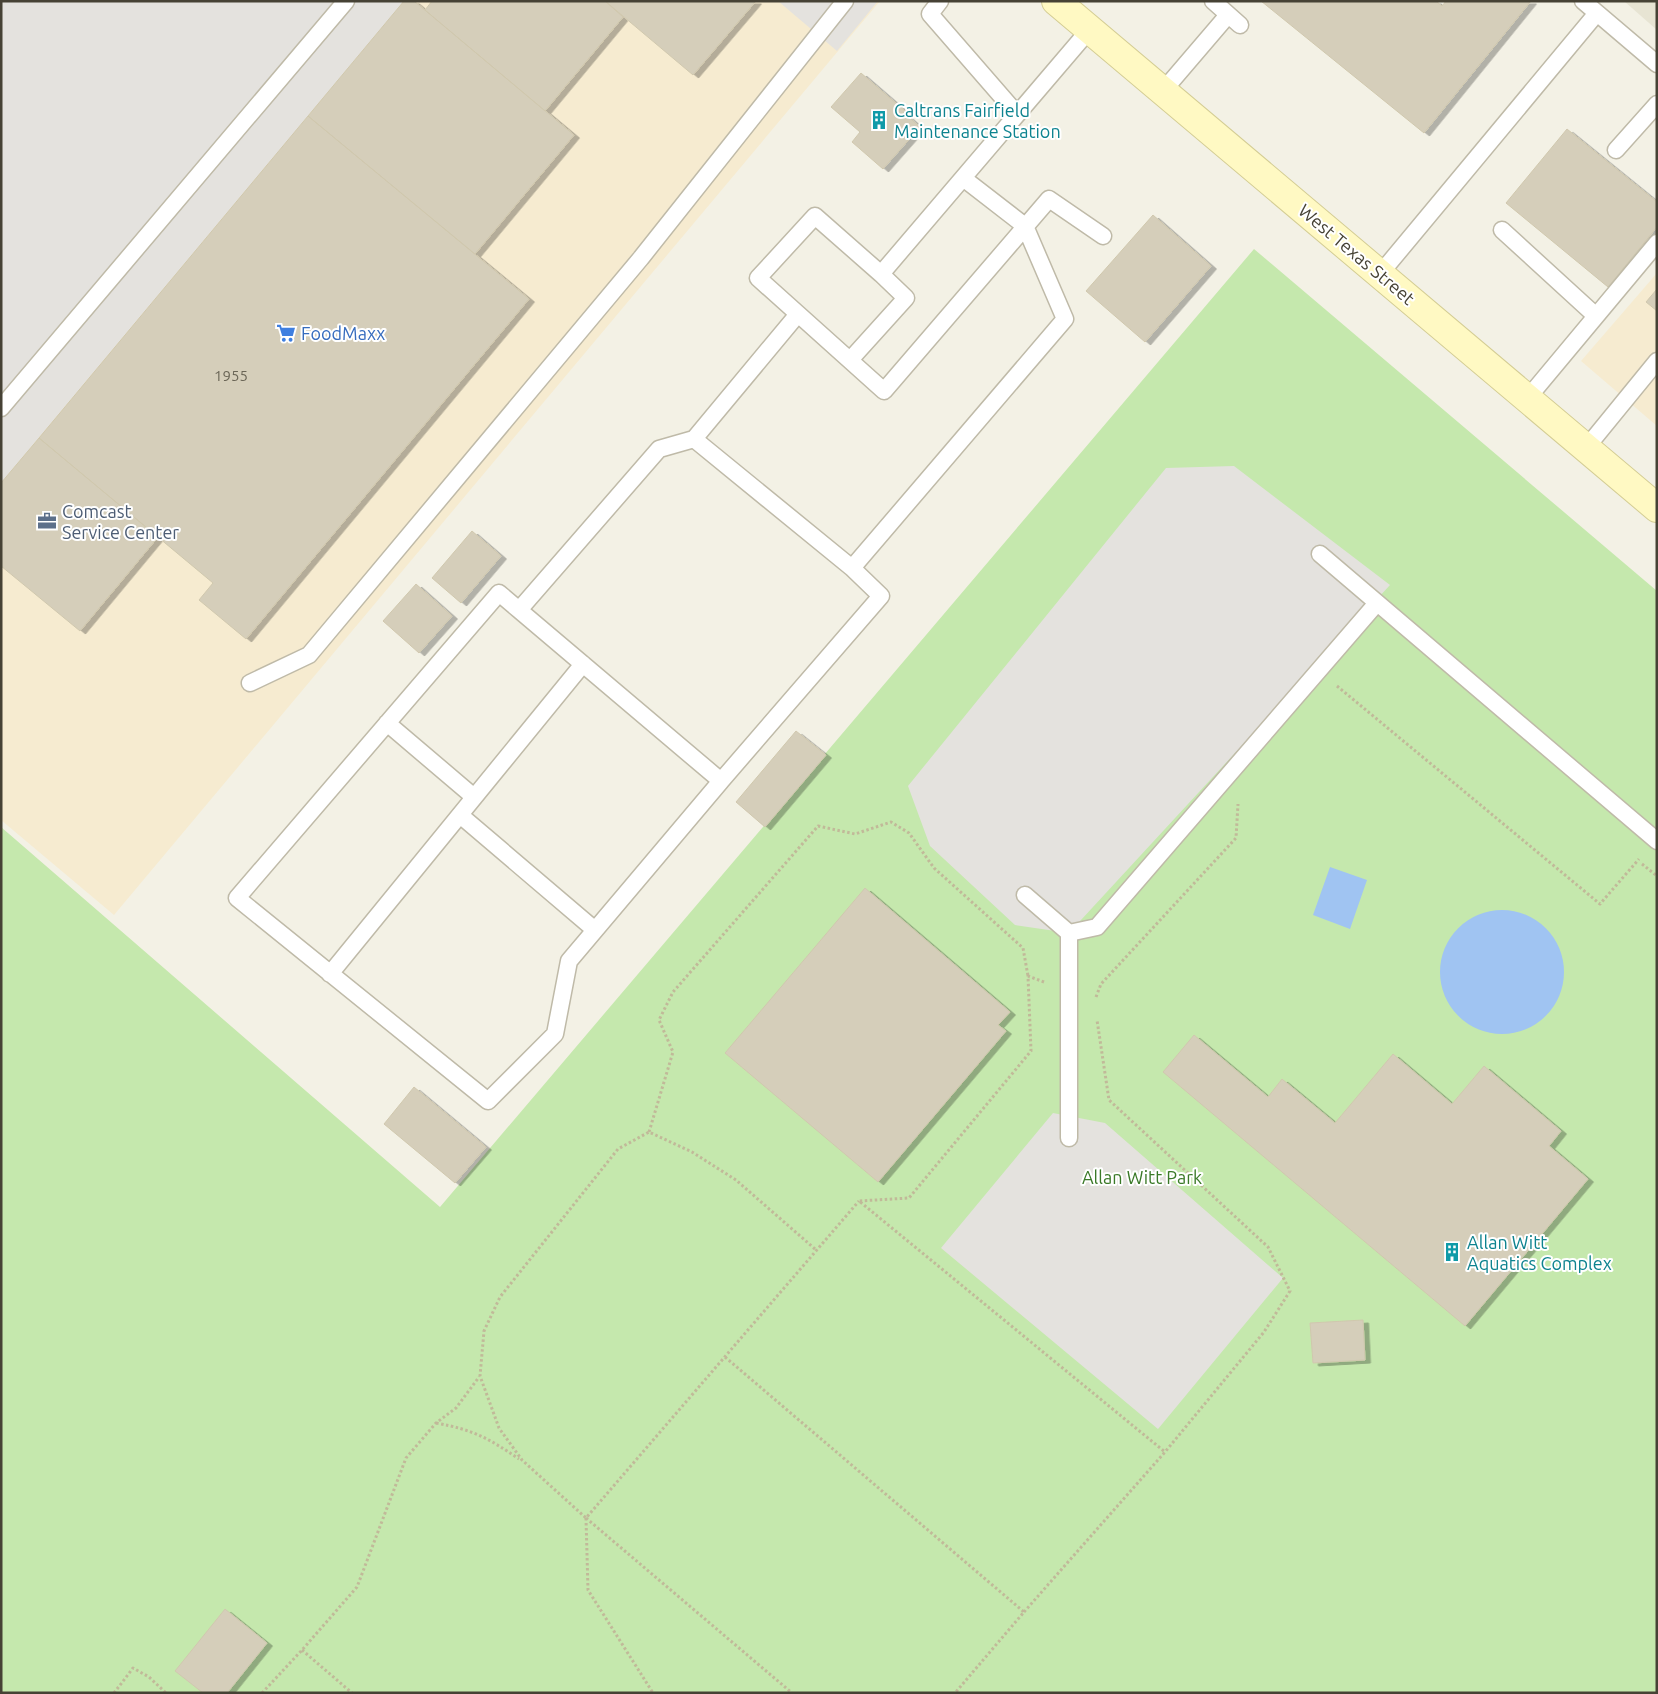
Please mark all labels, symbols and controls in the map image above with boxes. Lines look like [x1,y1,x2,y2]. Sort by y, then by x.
place label: Caltrans Fairfield Maintenance Station [894,100,1061,141]
building icon: Caltrans Fairfield Maintenance Station [868,109,890,131]
street label: West Texas Street [1295,200,1419,308]
supermarket icon: FoodMaxx [275,322,297,344]
place label: FoodMaxx [301,323,385,343]
house number: 1955 [214,367,248,384]
place label: Comcast Service Center [62,501,179,542]
office icon: Comcast Service Center [36,510,58,532]
park label: Allan Witt Park [1082,1167,1202,1187]
place label: Allan Witt Aquatics Complex [1467,1232,1612,1273]
building icon: Allan Witt Aquatics Complex [1441,1241,1463,1263]

